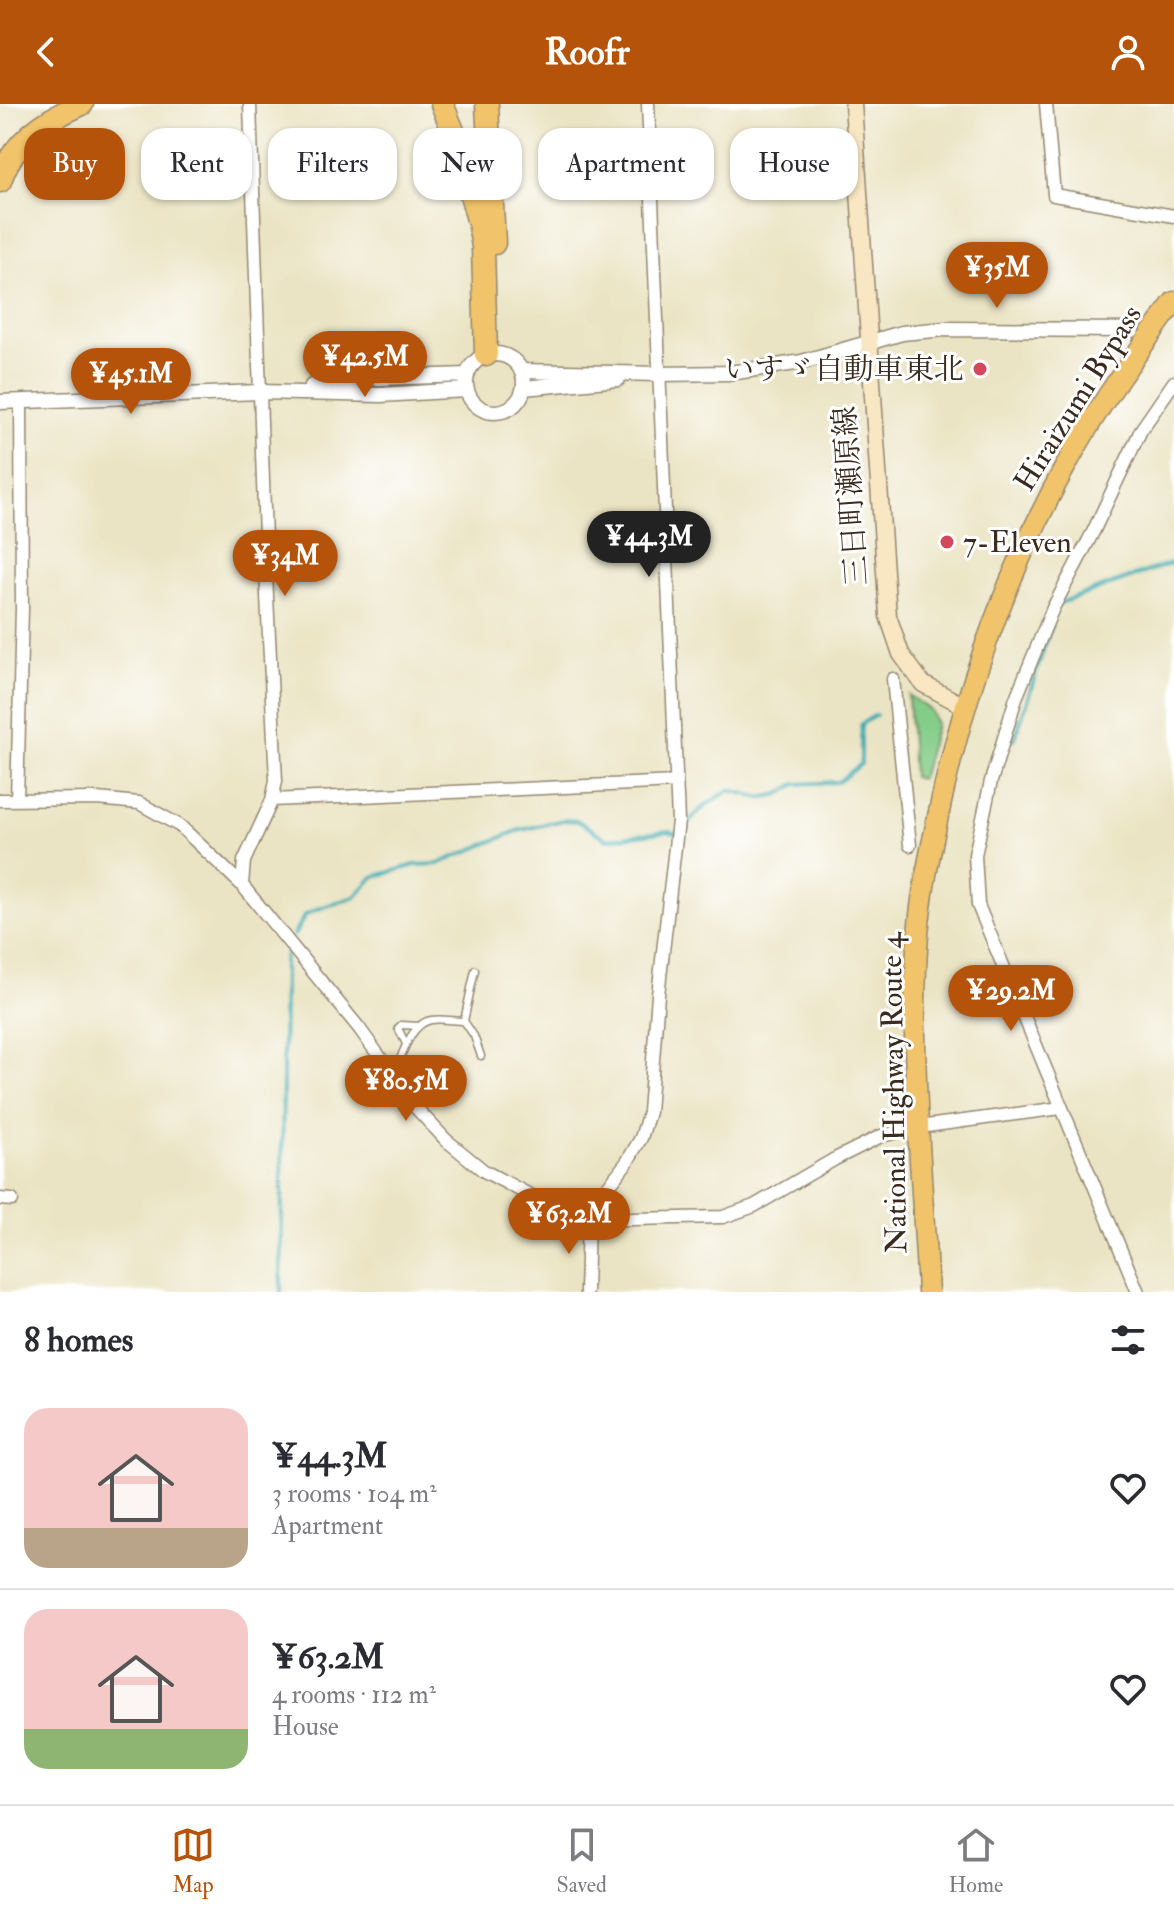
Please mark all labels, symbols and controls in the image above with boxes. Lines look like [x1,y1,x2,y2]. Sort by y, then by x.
icon: back [24,30,68,74]
text: Roofr [544,30,630,75]
icon: person [1106,30,1150,74]
chip: Buy [24,128,125,200]
chip: Rent [141,128,252,200]
chip: Filters [268,128,397,200]
chip: New [413,128,522,200]
chip: Apartment [538,128,714,200]
chip: House [730,128,858,200]
pin: ¥35M [950,242,1044,310]
text: ¥35M [964,252,1030,284]
street label: Hiraizumi Bypass [1006,298,1150,498]
pin: ¥42.5M [300,331,430,399]
text: ¥42.5M [321,341,409,373]
pin: ¥45.1M [66,348,196,416]
place label: いすゞ自動車東北 [724,351,964,388]
text: ¥45.1M [89,358,173,390]
marker: いすゞ自動車東北 [971,360,989,378]
street label: 三日町瀬原線 [826,405,876,587]
pin: ¥44.3M [584,511,714,579]
text: ¥44.3M [605,521,693,553]
place label: 7-Eleven [963,524,1072,561]
pin: ¥34M [238,530,332,598]
marker: 7-Eleven [938,533,956,551]
text: ¥34M [251,540,319,572]
street label: National Highway Route 4 [873,931,915,1254]
pin: ¥29.2M [946,965,1076,1033]
text: ¥29.2M [966,975,1056,1007]
pin: ¥80.5M [341,1055,471,1123]
text: ¥80.5M [363,1065,449,1097]
pin: ¥63.2M [504,1188,634,1256]
text: ¥63.2M [526,1198,612,1230]
icon: filters [1106,1318,1150,1362]
text: 8 homes [24,1319,133,1362]
text: ¥44.3M [272,1435,387,1478]
icon: home [88,1440,184,1536]
icon: heart [1106,1466,1150,1510]
text: 3 rooms · 104 m² [272,1478,437,1510]
text: Apartment [272,1510,383,1542]
text: ¥63.2M [272,1636,384,1679]
icon: home [88,1641,184,1737]
icon: heart [1106,1667,1150,1711]
text: 4 rooms · 112 m² [272,1679,436,1711]
text: House [272,1711,339,1743]
tab: Map [171,1823,215,1899]
tab: Saved [557,1823,607,1899]
tab: Home [949,1823,1003,1899]

